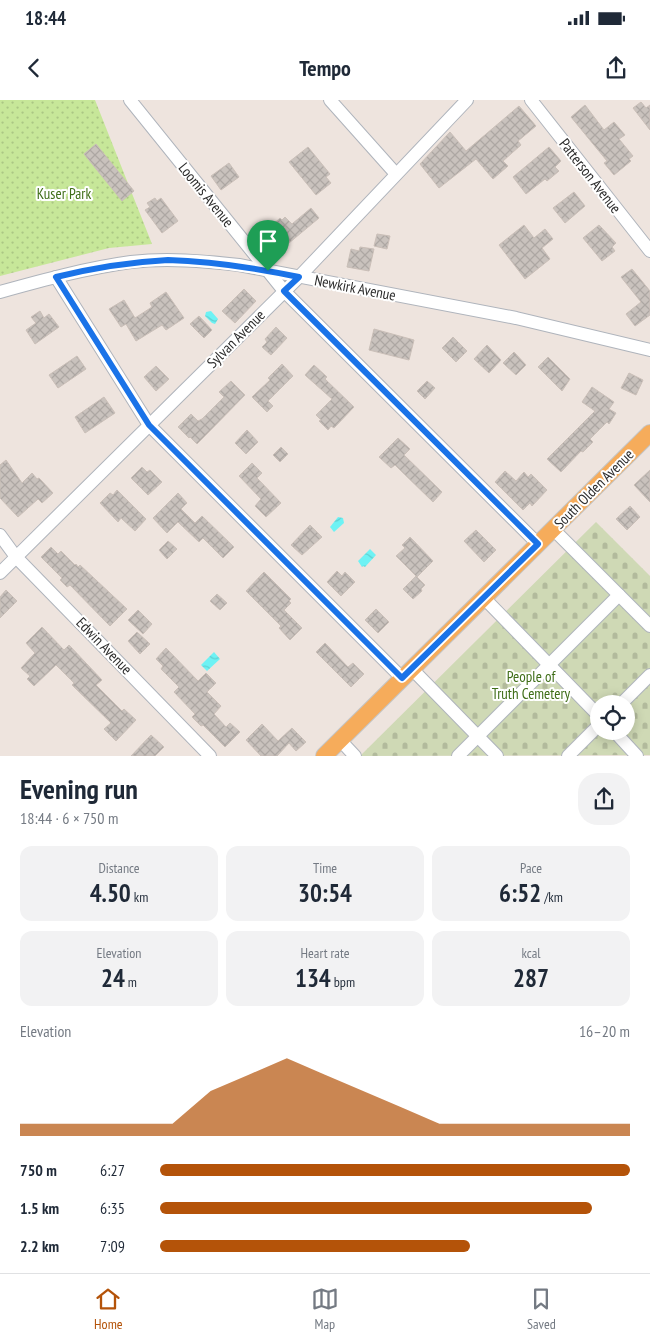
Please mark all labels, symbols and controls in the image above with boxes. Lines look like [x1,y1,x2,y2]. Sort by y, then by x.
text: 18:44 [25,6,66,30]
icon: back [20,54,48,82]
text: Tempo [299,54,351,82]
icon: share [602,54,630,82]
street label: Patterson Avenue [555,135,625,217]
street label: Loomis Avenue [175,159,238,231]
park label: Kuser Park [37,184,91,203]
pin [247,220,289,271]
icon: arrive [254,227,282,255]
street label: Newkirk Avenue [313,270,397,305]
street label: Sylvan Avenue [203,306,269,372]
street label: South Olden Avenue [550,445,637,532]
street label: Edwin Avenue [72,613,136,678]
park label: People of Truth Cemetery [492,667,571,703]
map controls [590,695,635,740]
button: locate [590,695,635,740]
text: Evening run [20,770,138,807]
button: share [578,773,630,825]
text: 18:44 · 6 × 750 m [20,808,118,828]
text: Distance [98,859,140,877]
text: Time [313,859,337,877]
text: Pace [520,859,542,877]
text: 4.50 [90,877,131,909]
text: 30:54 [298,877,352,909]
text: 6:52 [499,877,541,909]
text: km [131,888,148,906]
text: /km [541,888,563,906]
text: Elevation [97,944,141,962]
text: Heart rate [301,944,349,962]
text: kcal [521,944,541,962]
text: 24 [101,962,125,994]
text: 134 [295,962,331,994]
text: 287 [513,962,549,994]
text: m [125,973,137,991]
text: bpm [331,973,355,991]
text: Elevation [20,1021,71,1041]
text: 16–20 m [579,1021,630,1041]
text: 750 m [20,1160,57,1180]
text: 6:27 [100,1160,125,1180]
text: 1.5 km [20,1198,59,1218]
text: 6:35 [100,1198,125,1218]
text: 2.2 km [20,1236,59,1256]
text: 7:09 [100,1236,125,1256]
tab: Home [94,1285,123,1333]
tab: Map [311,1285,339,1333]
tab: Saved [527,1285,556,1333]

